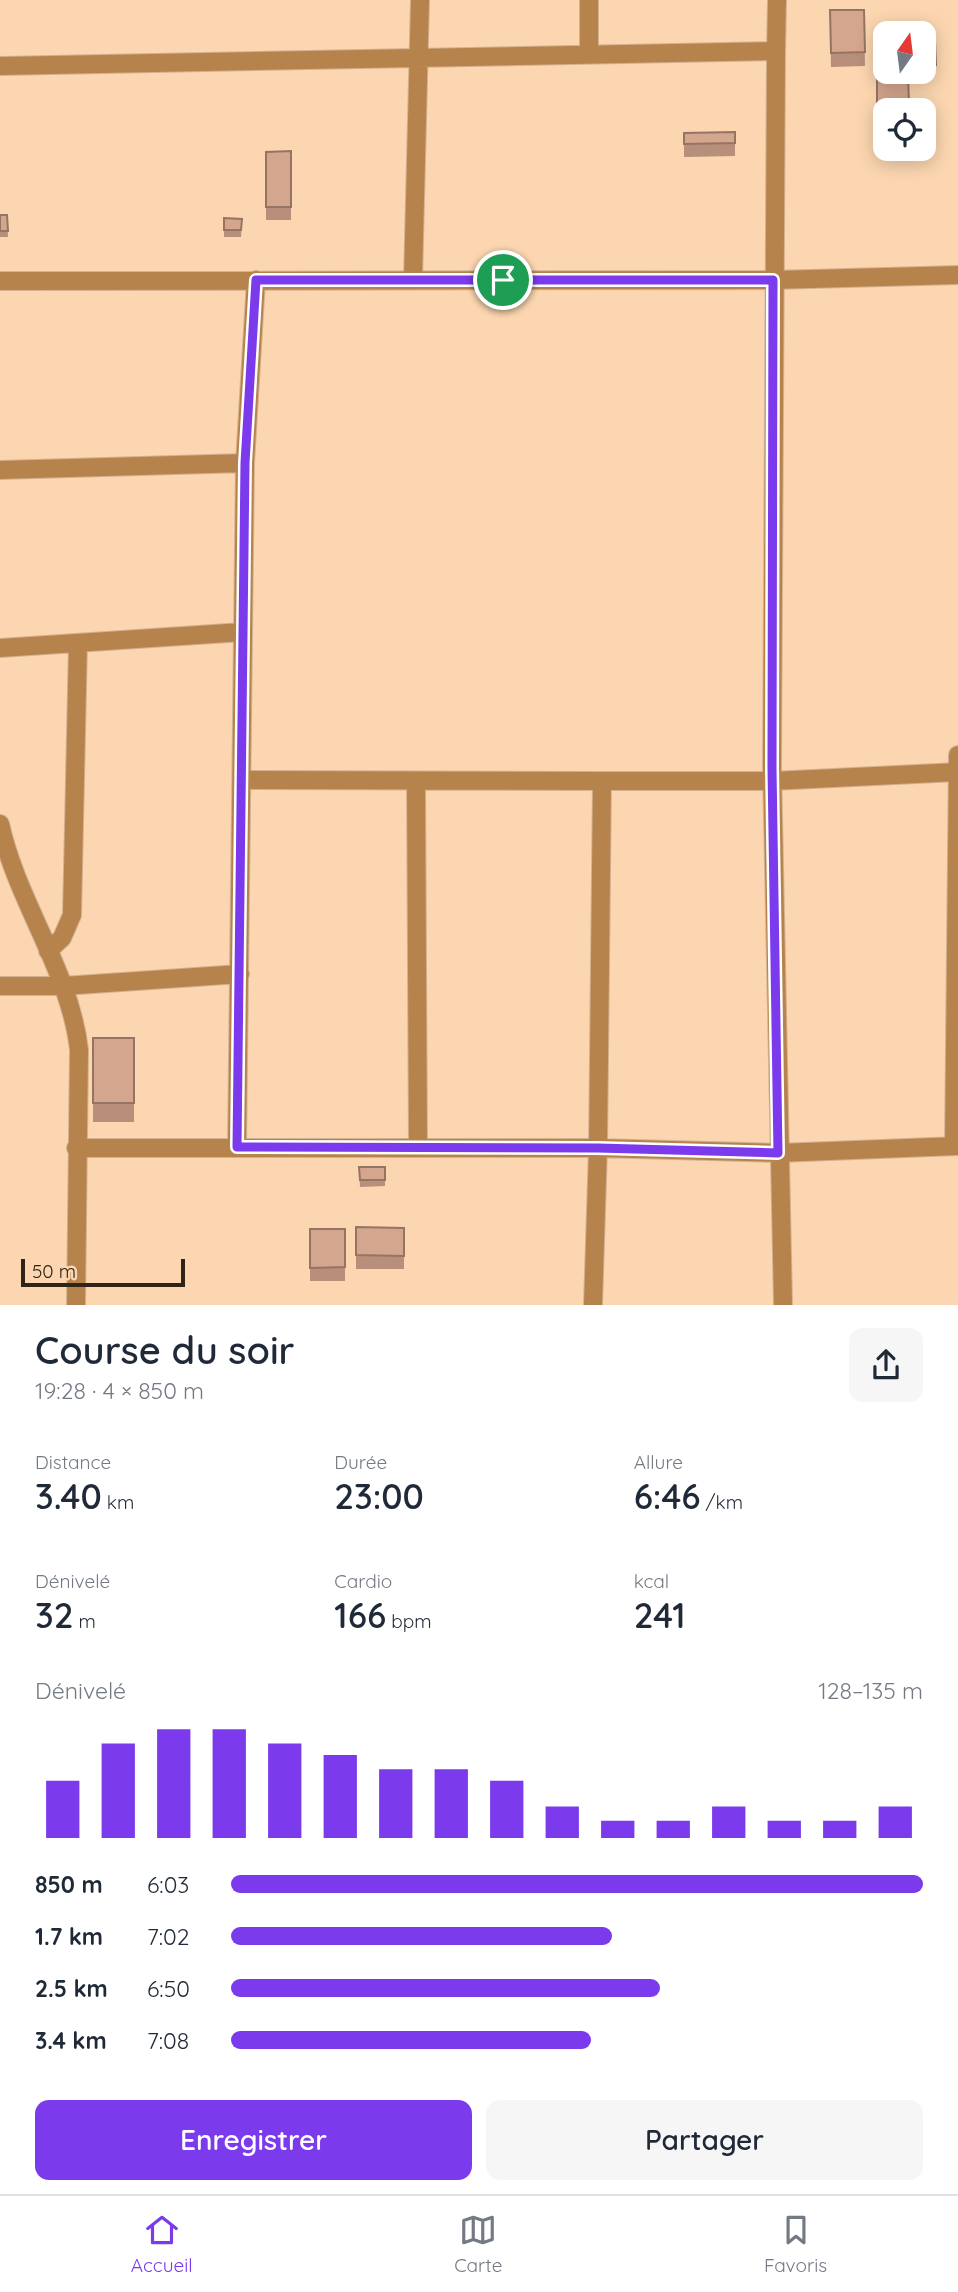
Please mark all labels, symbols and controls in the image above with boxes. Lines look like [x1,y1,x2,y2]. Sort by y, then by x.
north arrow [873,21,936,84]
map controls [873,21,936,161]
button: locate [873,98,936,161]
pin [473,250,533,310]
icon: arrive [484,261,522,299]
scale bar [21,1256,186,1288]
text: 50 m [32,1259,76,1283]
text: Course du soir [35,1326,294,1374]
button: share [849,1328,923,1402]
text: 19:28 · 4 × 850 m [35,1376,204,1405]
text: Distance [35,1450,111,1474]
text: Durée [334,1450,387,1474]
text: Allure [634,1450,683,1474]
text: 3.40 [35,1474,102,1518]
text: 23:00 [334,1474,424,1518]
text: 6:46 [634,1474,700,1518]
text: km [102,1490,134,1514]
text: /km [700,1490,743,1514]
text: Dénivelé [35,1569,110,1593]
text: Cardio [334,1569,392,1593]
text: kcal [634,1569,669,1593]
text: 32 [35,1593,73,1637]
text: 166 [334,1593,386,1637]
text: 241 [634,1593,686,1637]
text: m [73,1609,96,1633]
text: bpm [386,1609,432,1633]
text: Dénivelé [35,1676,126,1705]
text: 128–135 m [818,1676,923,1705]
text: 850 m [35,1870,103,1899]
text: 6:03 [147,1870,189,1899]
text: 1.7 km [35,1922,103,1951]
text: 7:02 [147,1922,190,1951]
text: 2.5 km [35,1974,108,2003]
text: 6:50 [147,1974,190,2003]
text: 3.4 km [35,2026,107,2055]
text: 7:08 [147,2026,189,2055]
button: Enregistrer [35,2100,472,2180]
button: Partager [486,2100,923,2180]
tab: Accueil [131,2211,193,2277]
tab: Carte [454,2211,502,2277]
tab: Favoris [764,2211,827,2277]

